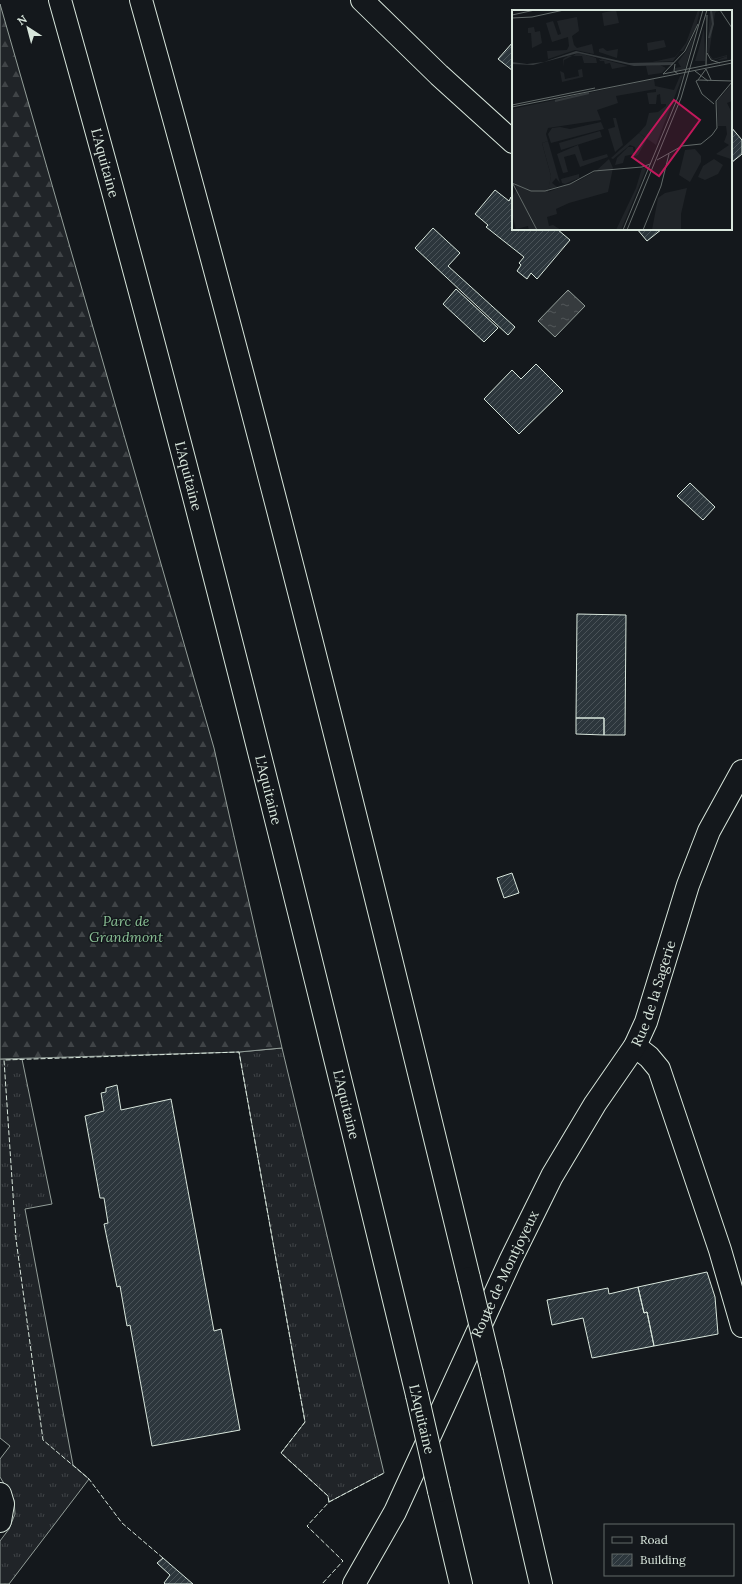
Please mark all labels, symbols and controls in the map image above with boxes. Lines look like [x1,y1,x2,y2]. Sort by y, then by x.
north arrow [8,8,48,48]
inset map [512,10,732,230]
text: N [15,11,30,28]
street label: L'Aquitaine [87,126,123,200]
street label: L'Aquitaine [171,439,206,513]
street label: L'Aquitaine [251,753,286,827]
park label: Parc de Grandmont [89,912,164,946]
street label: Rue de la Sagerie [627,938,680,1049]
street label: L'Aquitaine [329,1068,364,1142]
street label: Route de Montjoyeux [467,1207,543,1341]
street label: L'Aquitaine [405,1382,439,1456]
legend [604,1524,734,1576]
text: Road [640,1532,668,1547]
text: Building [640,1552,686,1567]

